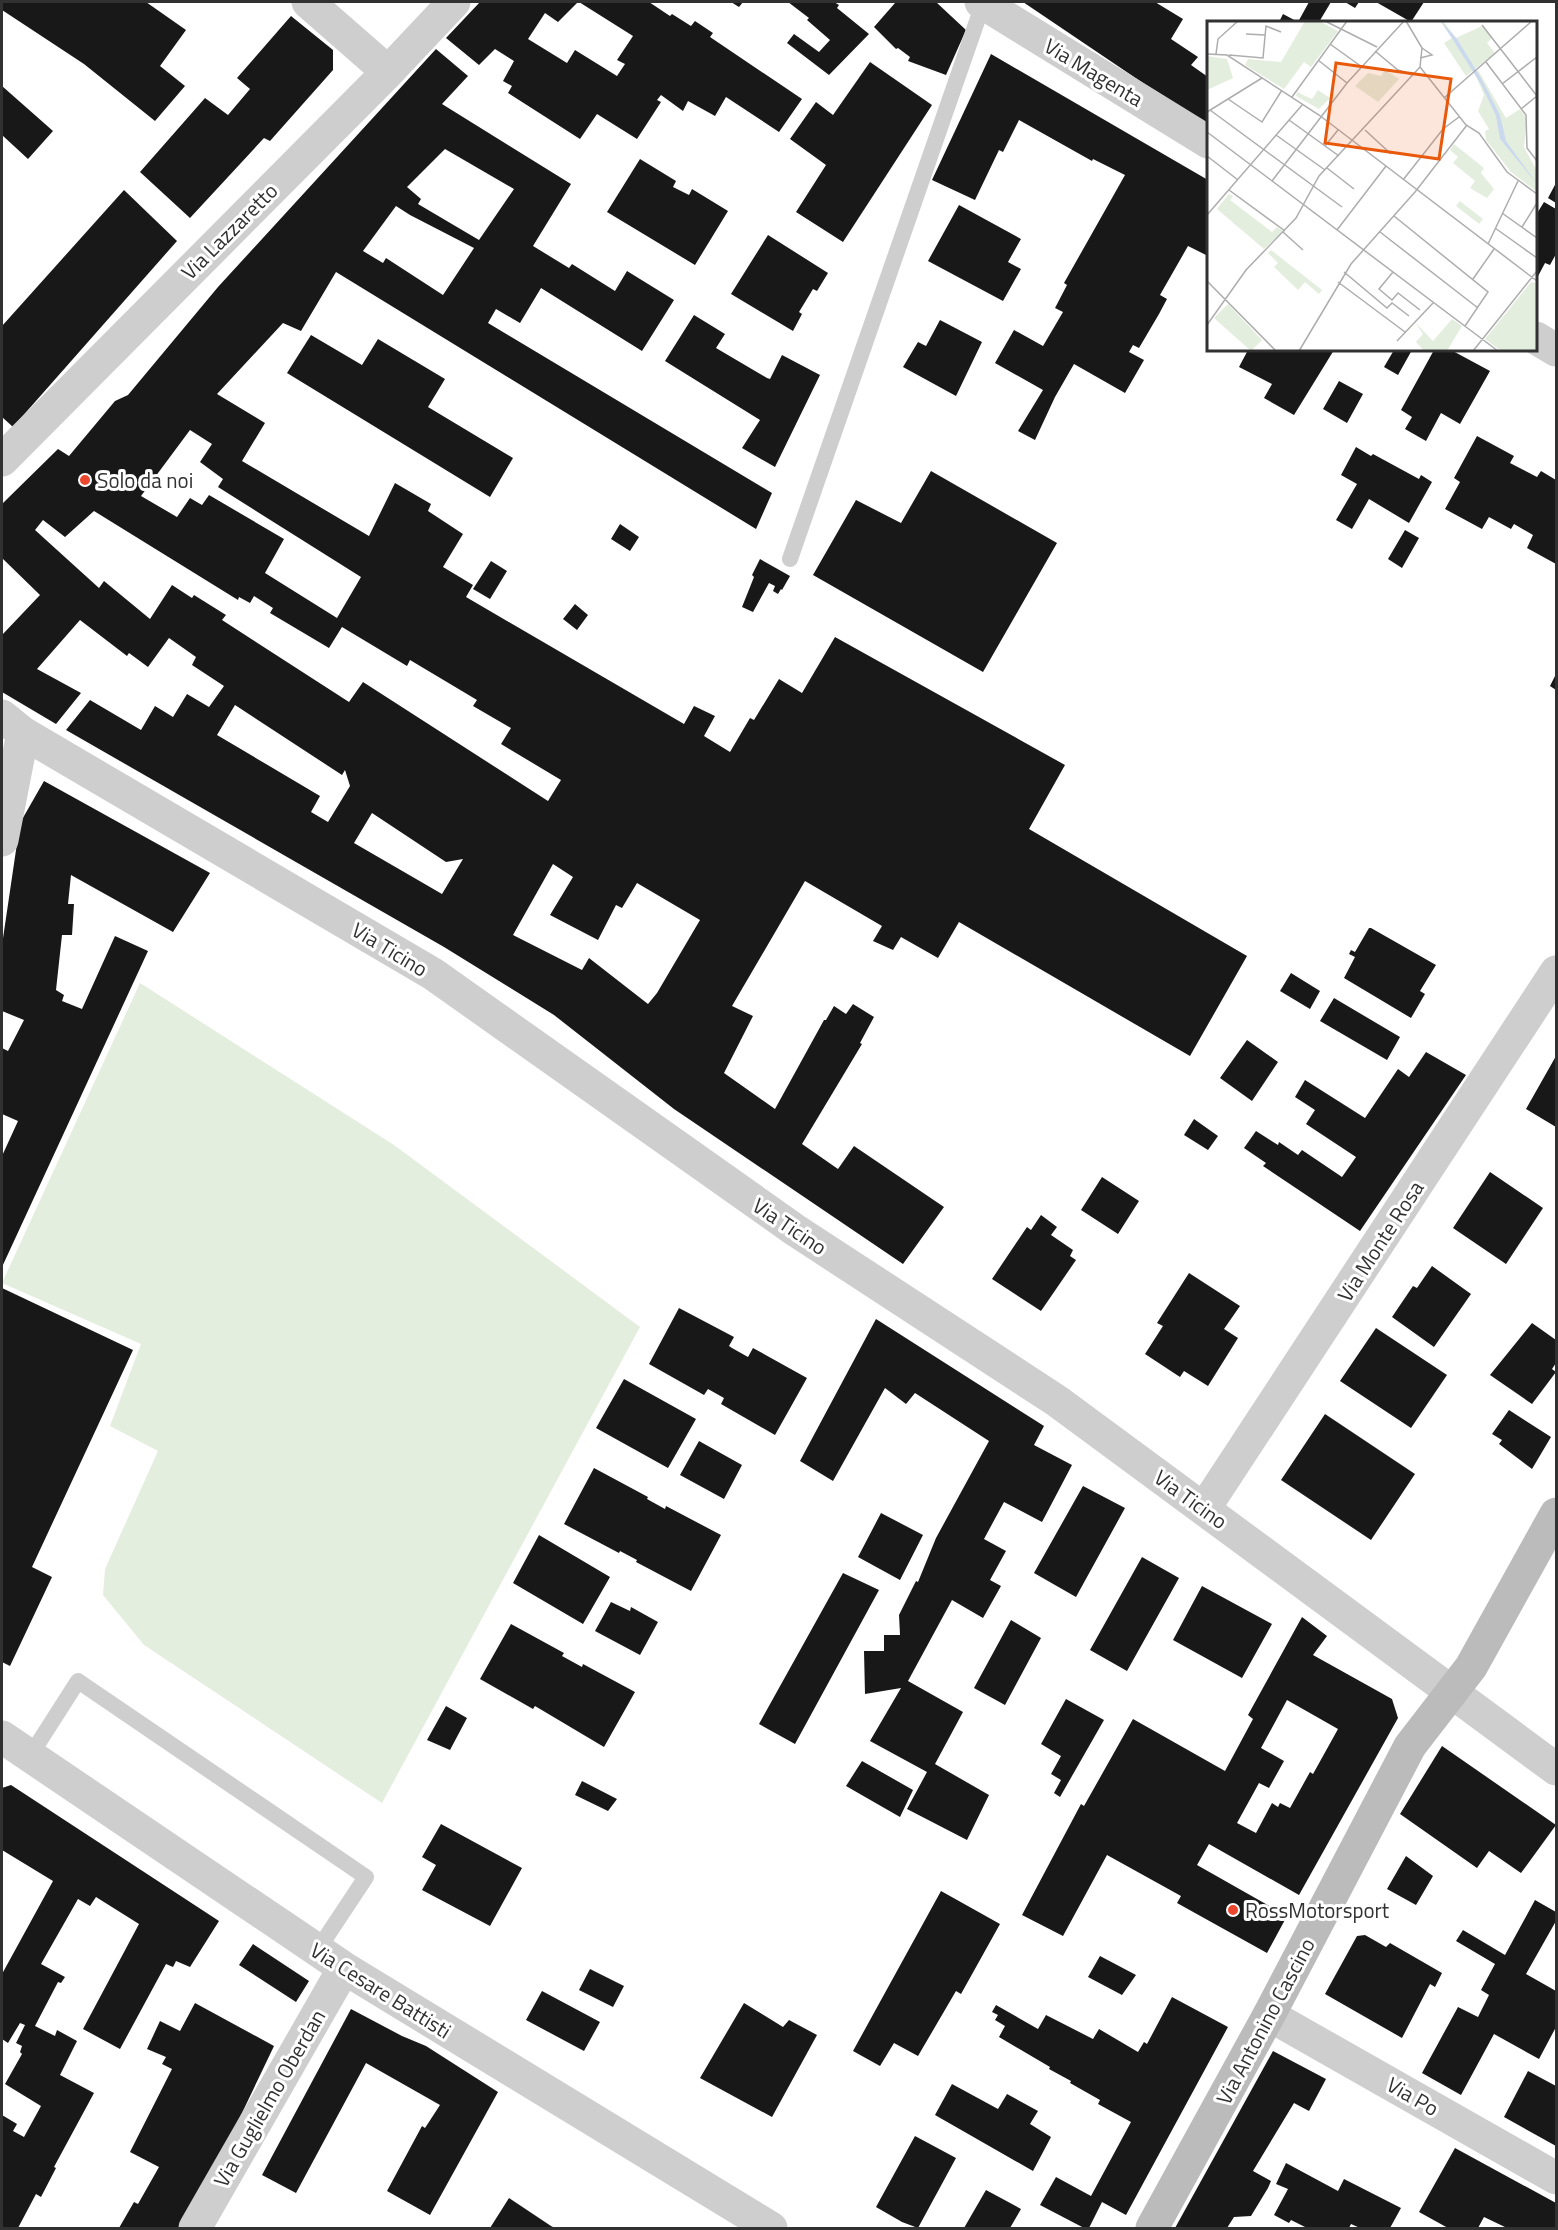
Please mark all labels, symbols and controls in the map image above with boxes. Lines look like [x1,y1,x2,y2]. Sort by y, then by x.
inset map [1207,21,1537,351]
street label: Via Magenta [1038,30,1150,114]
street label: Via Lazzaretto [173,175,285,287]
place label: Solo da noi [97,464,193,496]
marker: Solo da noi [78,473,92,487]
street label: Via Ticino [346,914,434,984]
street label: Via Monte Rosa [1329,1174,1431,1308]
street label: Via Ticino [746,1189,834,1263]
street label: Via Ticino [1148,1461,1234,1537]
place label: RossMotorsport [1245,1894,1390,1926]
marker: RossMotorsport [1226,1903,1240,1917]
street label: Via Antonino Cascino [1207,1932,1323,2110]
street label: Via Cesare Battisti [304,1934,458,2046]
street label: Via Guglielmo Oberdan [205,2003,333,2193]
street label: Via Po [1381,2068,1445,2124]

